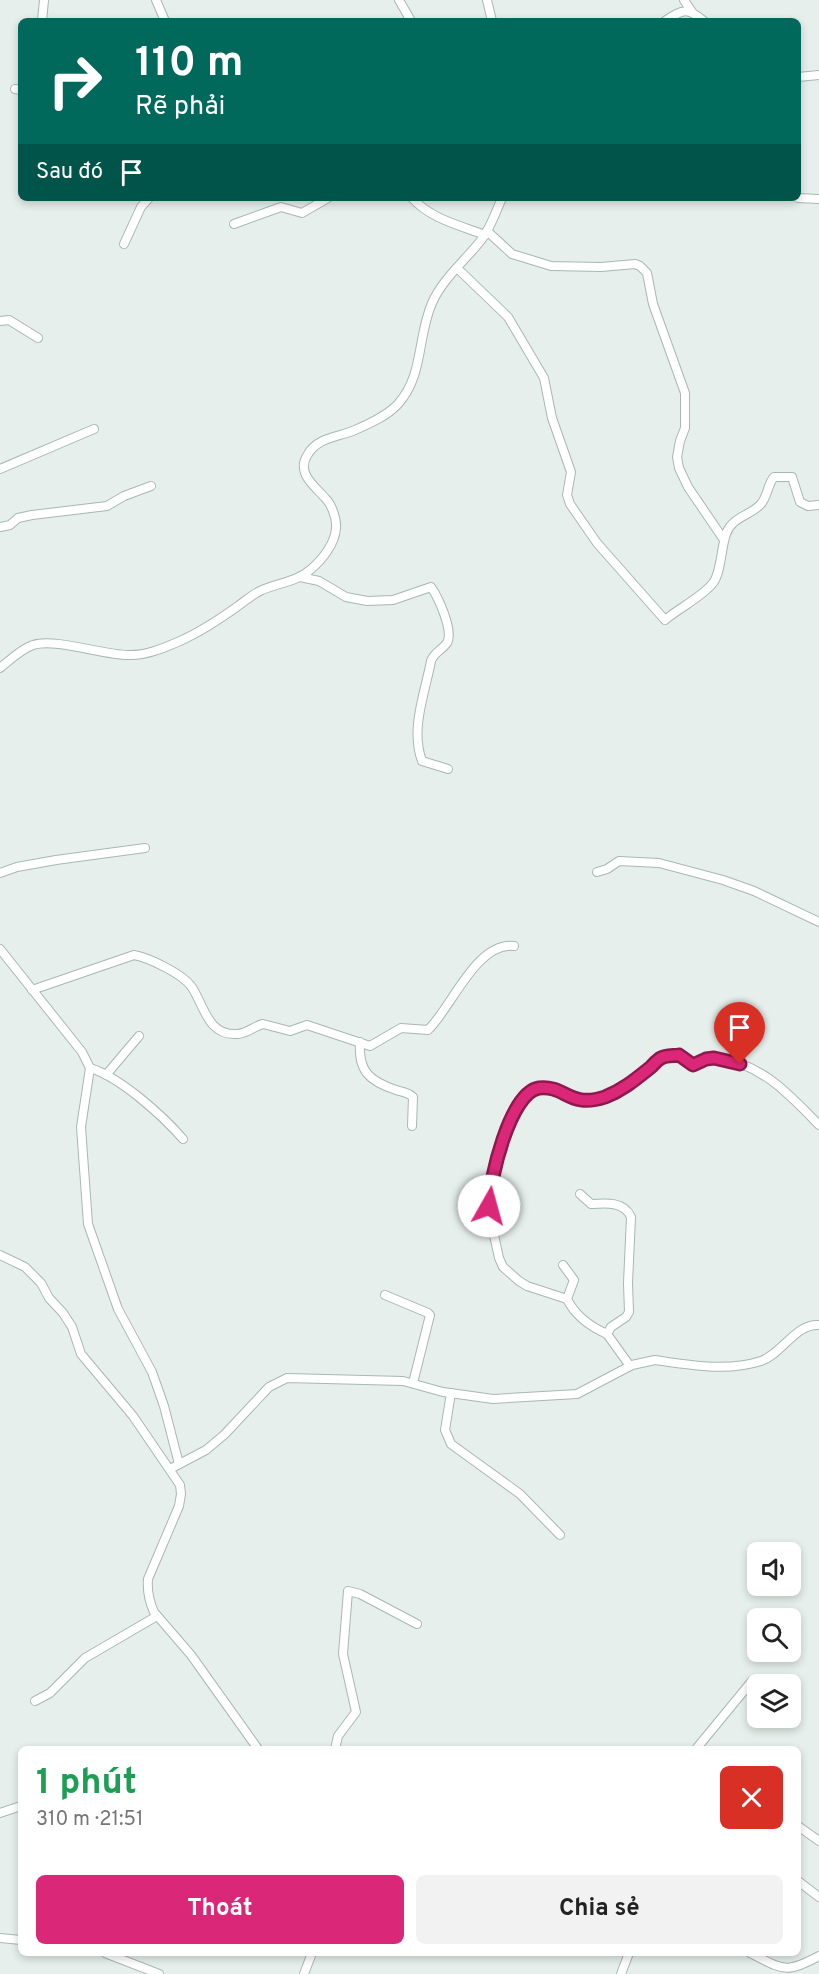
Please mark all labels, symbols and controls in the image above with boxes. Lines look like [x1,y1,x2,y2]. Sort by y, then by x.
text: 110 m [135,38,244,91]
icon: right [36,42,114,120]
text: Rẽ phải [135,90,225,124]
icon: arrive [115,156,148,189]
text: Sau đó [36,159,103,186]
pin [714,1002,765,1064]
icon: arrive [723,1011,756,1044]
position arrow [457,1174,521,1238]
map controls [747,1542,801,1728]
button: sound [747,1542,801,1596]
button: search [747,1608,801,1662]
button: layers [747,1674,801,1728]
text: 1 phút [36,1761,137,1807]
button: close [720,1766,783,1829]
text: 310 m · 21:51 [36,1807,143,1833]
button: Thoát [36,1875,404,1944]
button: Chia sẻ [416,1875,783,1944]

